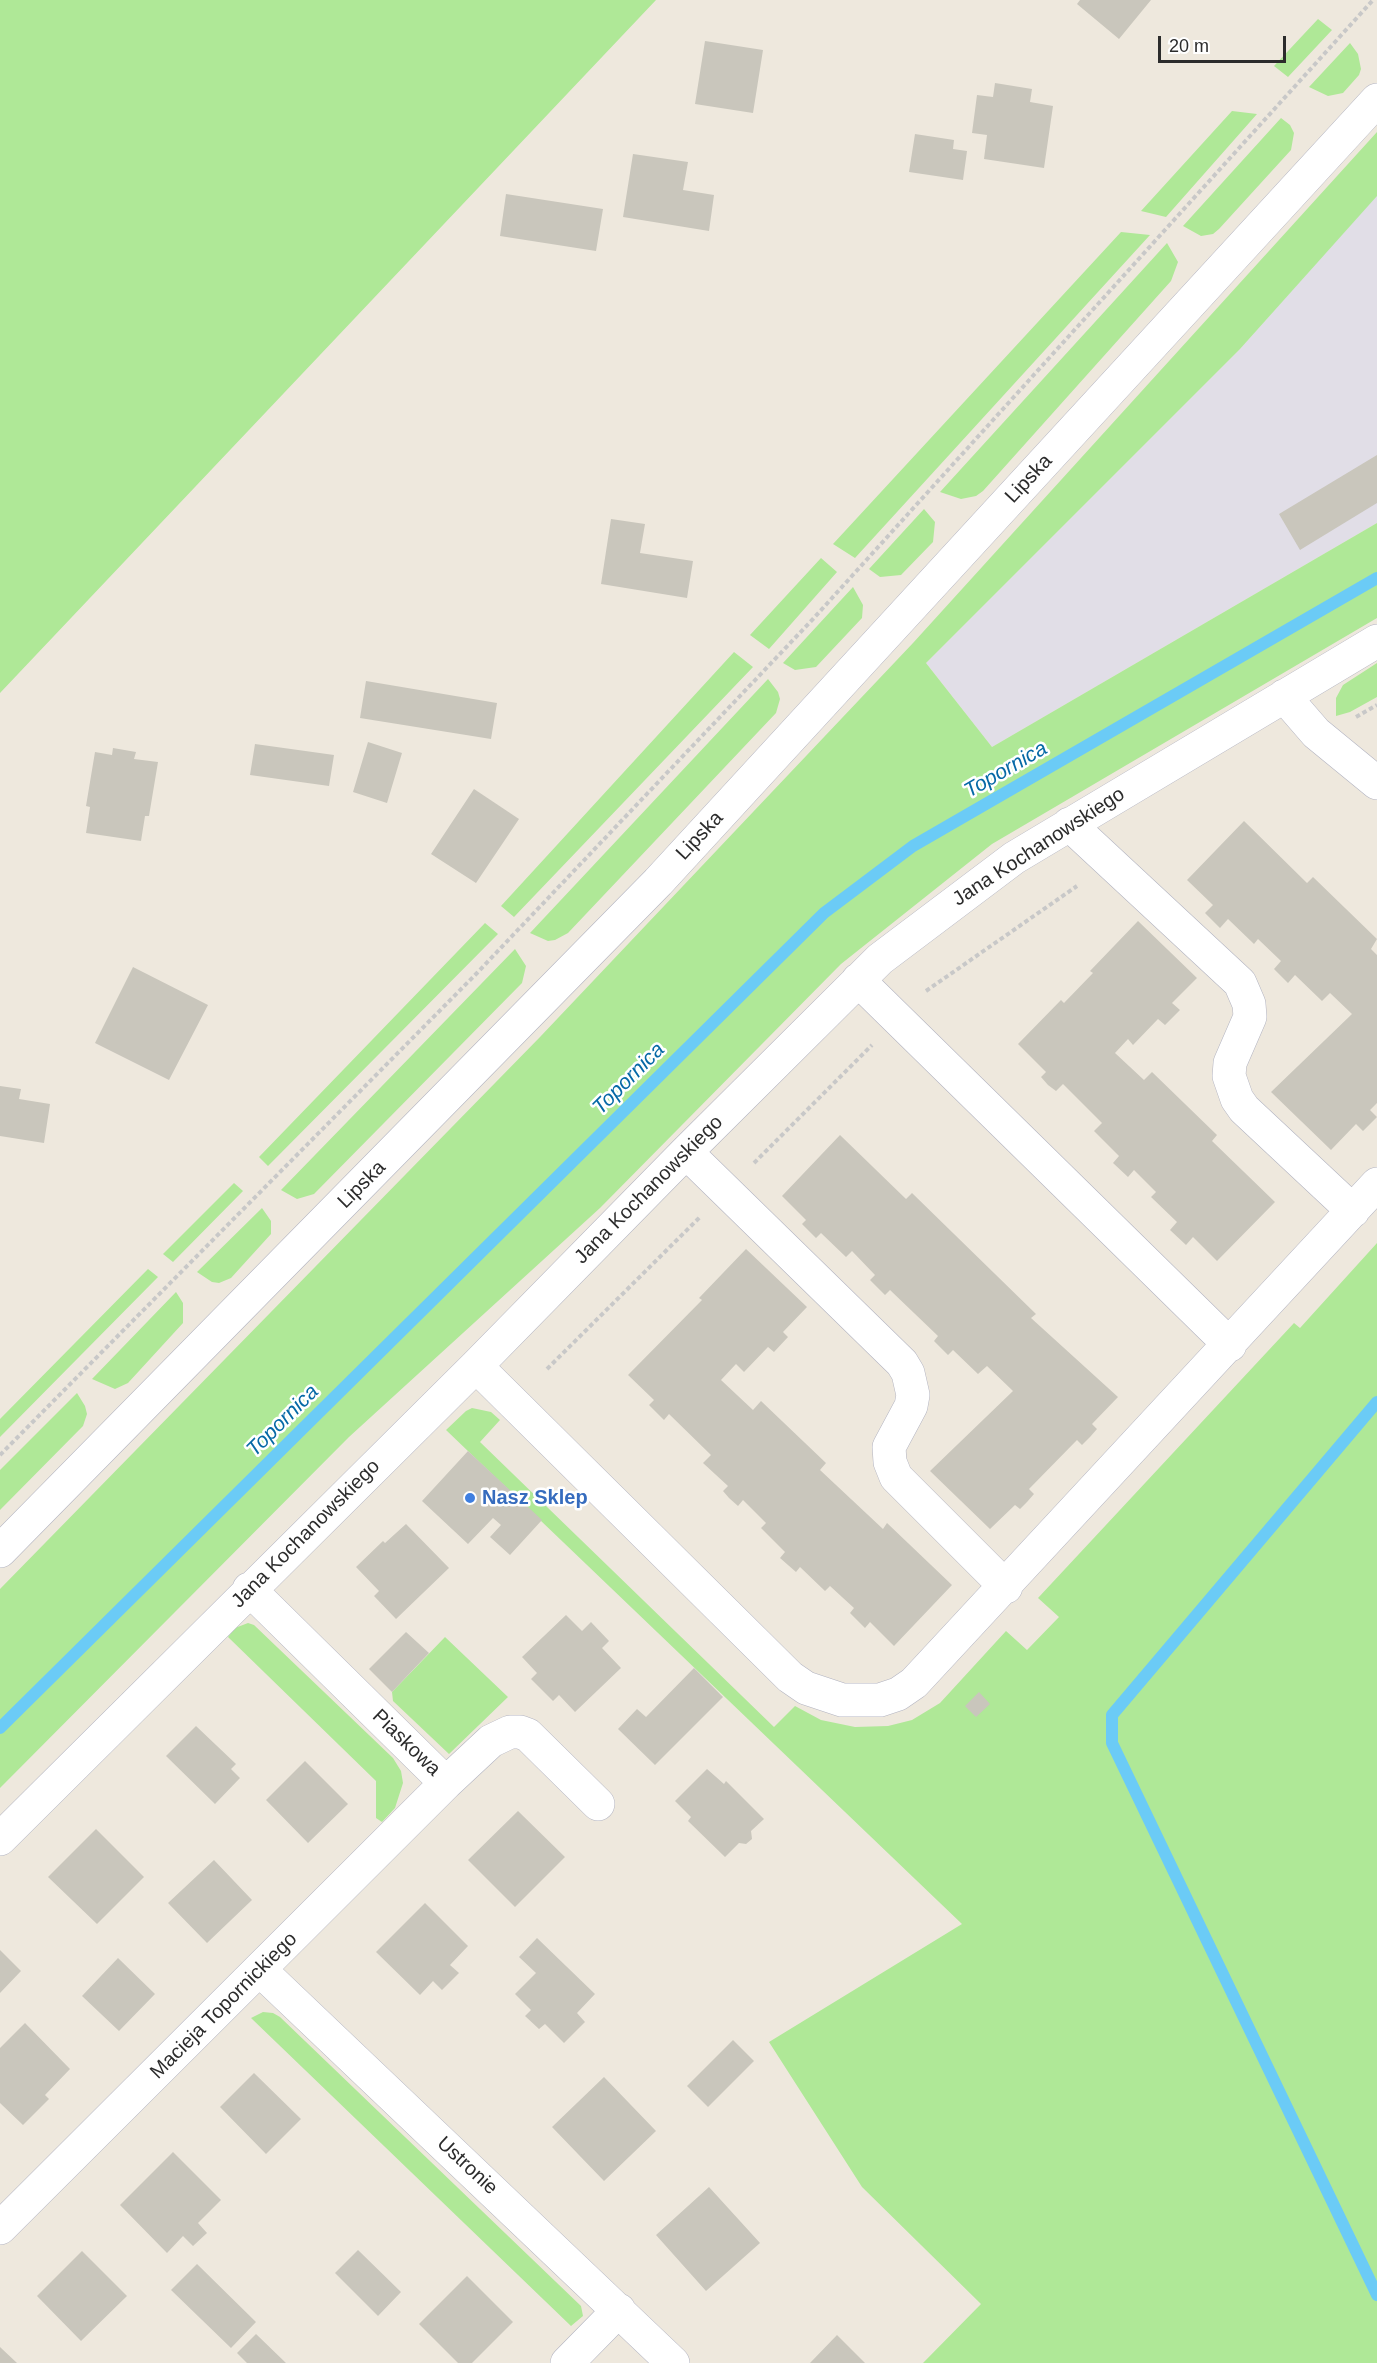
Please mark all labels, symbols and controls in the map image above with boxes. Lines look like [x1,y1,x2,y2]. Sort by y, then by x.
scale bar [1161,24,1288,62]
text: 20 m [1169,36,1209,56]
street label: Lipska [1001,450,1057,508]
water label: Topornica [960,736,1052,804]
street label: Jana Kochanowskiego [949,782,1129,912]
street label: Lipska [672,807,728,865]
water label: Topornica [588,1038,670,1120]
street label: Jana Kochanowskiego [570,1111,728,1269]
street label: Lipska [333,1156,391,1214]
water label: Topornica [242,1380,324,1462]
street label: Jana Kochanowskiego [227,1455,385,1613]
place label: Nasz Sklep [482,1486,588,1510]
marker: Nasz Sklep [463,1491,477,1505]
street label: Piaskowa [367,1705,445,1781]
street label: Macieja Topornickiego [146,1928,302,2084]
street label: Ustronie [432,2132,502,2200]

